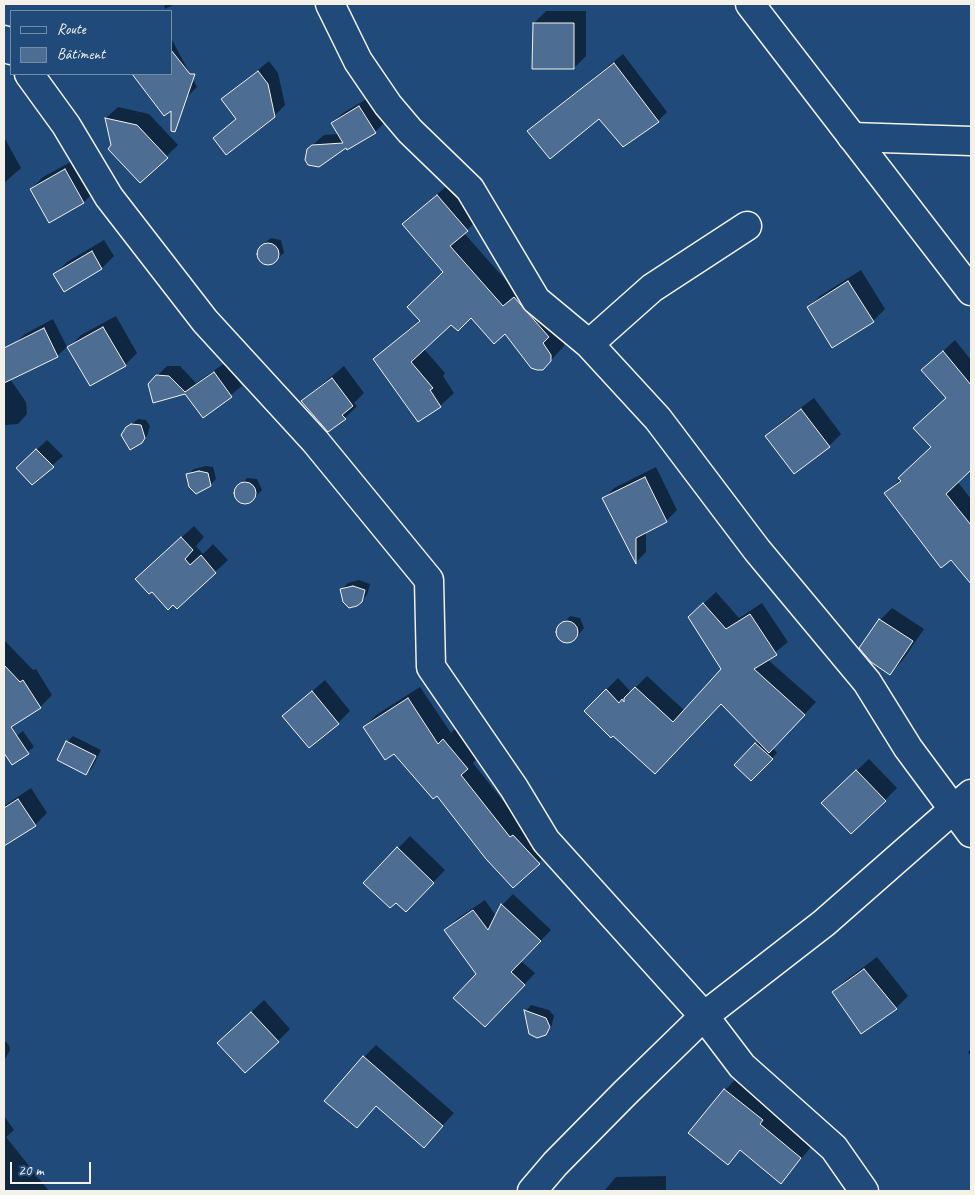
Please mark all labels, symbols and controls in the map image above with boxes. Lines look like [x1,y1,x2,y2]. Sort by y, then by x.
legend [10,10,172,75]
text: Route [57,20,86,39]
text: Bâtiment [57,45,105,64]
scale bar [12,1152,94,1184]
text: 20 m [18,1161,44,1180]

